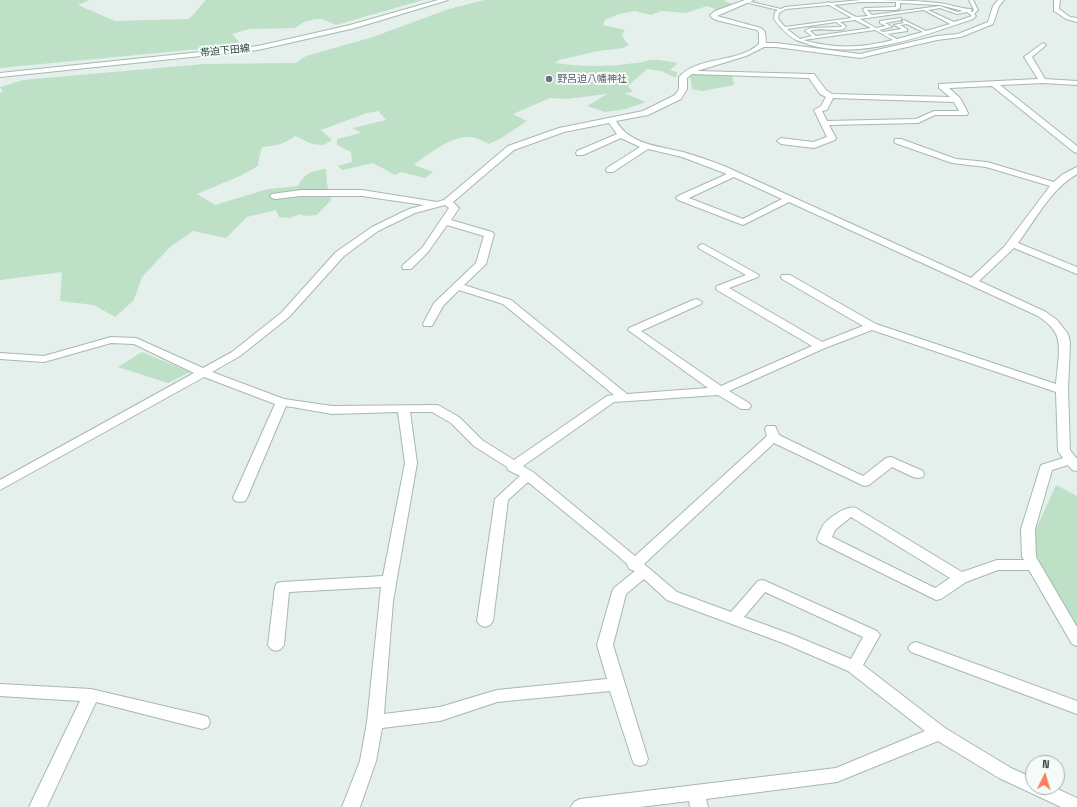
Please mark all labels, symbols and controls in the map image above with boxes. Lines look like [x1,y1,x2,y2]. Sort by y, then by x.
street label: 帯迫下田線 [200,42,250,60]
place label: 野呂迫八幡神社 [557,73,627,85]
marker: 野呂迫八幡神社 [544,74,554,84]
north arrow [1025,755,1065,795]
text: N [1042,757,1050,771]

